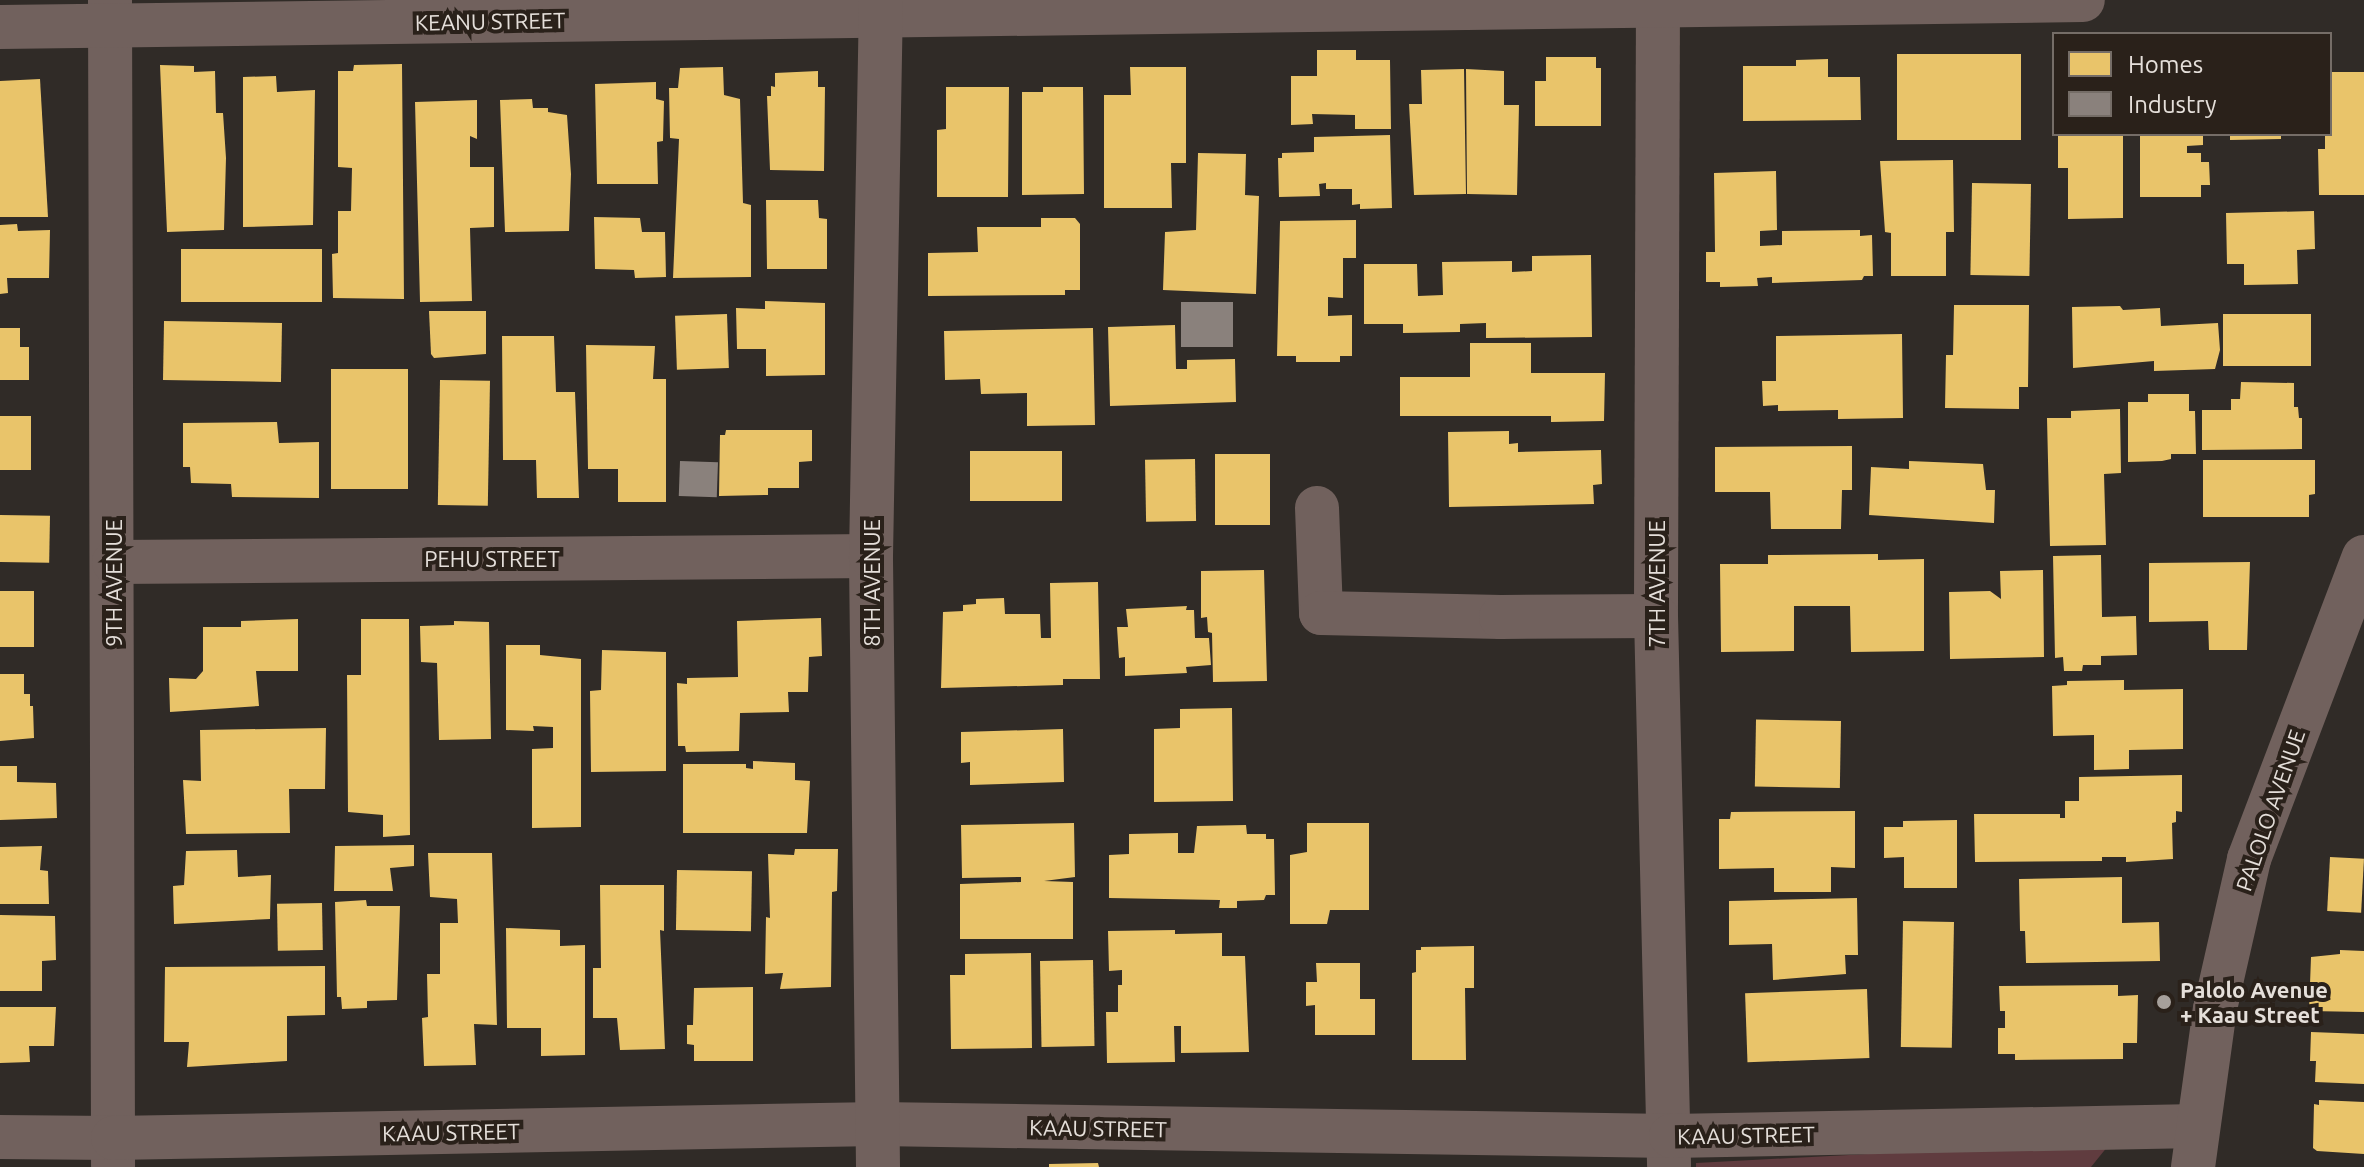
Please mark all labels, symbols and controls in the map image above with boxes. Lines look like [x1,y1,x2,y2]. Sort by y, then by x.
street label: KEANU STREET [415,6,565,36]
legend [2052,32,2332,136]
text: Homes [2128,51,2203,78]
text: Industry [2128,91,2217,118]
street label: 9TH AVENUE [101,519,127,647]
street label: 8TH AVENUE [859,519,885,647]
street label: 7TH AVENUE [1644,520,1670,648]
street label: PEHU STREET [424,546,560,572]
street label: PALOLO AVENUE [2230,726,2310,894]
place label: Palolo Avenue + Kaau Street [2180,976,2328,1028]
marker: Palolo Avenue + Kaau Street [2155,993,2173,1011]
street label: KAAU STREET [1029,1114,1167,1142]
street label: KAAU STREET [382,1118,520,1146]
street label: KAAU STREET [1677,1121,1815,1149]

